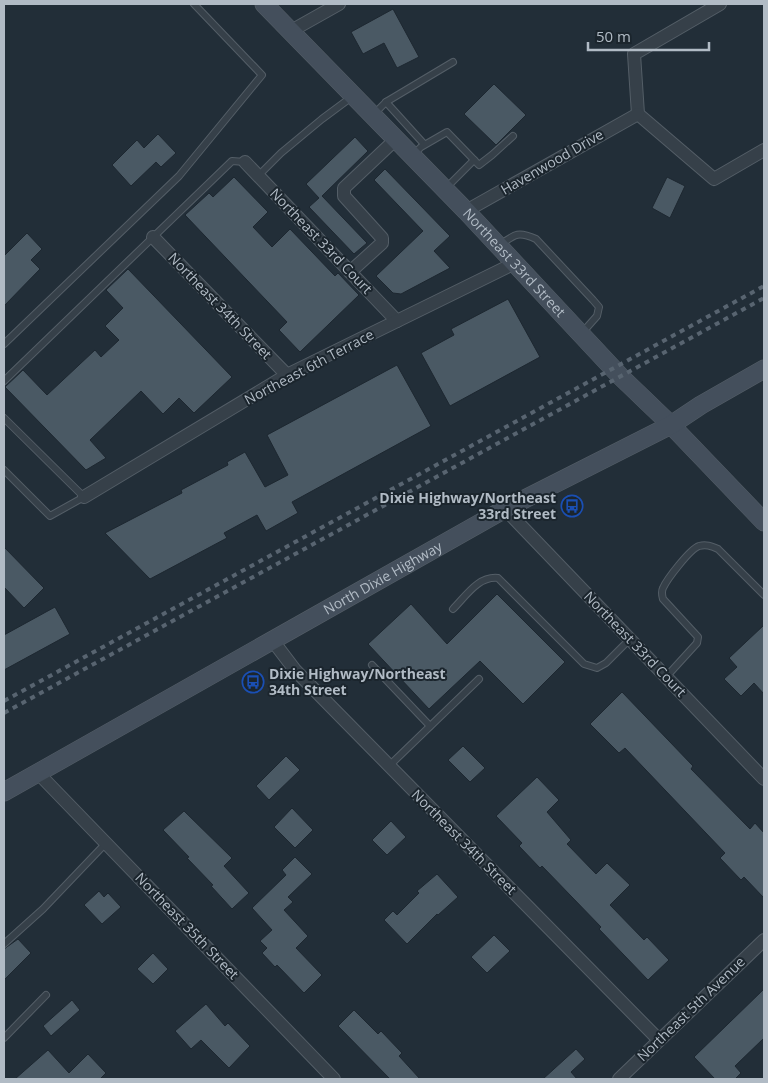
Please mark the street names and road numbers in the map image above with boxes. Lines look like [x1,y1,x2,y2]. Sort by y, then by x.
street label: Havenwood Drive [497,124,607,199]
street label: Northeast 33rd Court [266,184,377,297]
street label: Northeast 33rd Street [459,204,570,321]
street label: Northeast 34th Street [164,248,276,363]
street label: Northeast 6th Terrace [241,324,377,409]
street label: North Dixie Highway [320,536,446,619]
street label: Northeast 33rd Court [580,587,691,700]
street label: Northeast 34th Street [408,785,521,898]
street label: Northeast 35th Street [131,868,243,983]
street label: Northeast 5th Avenue [633,952,749,1065]

